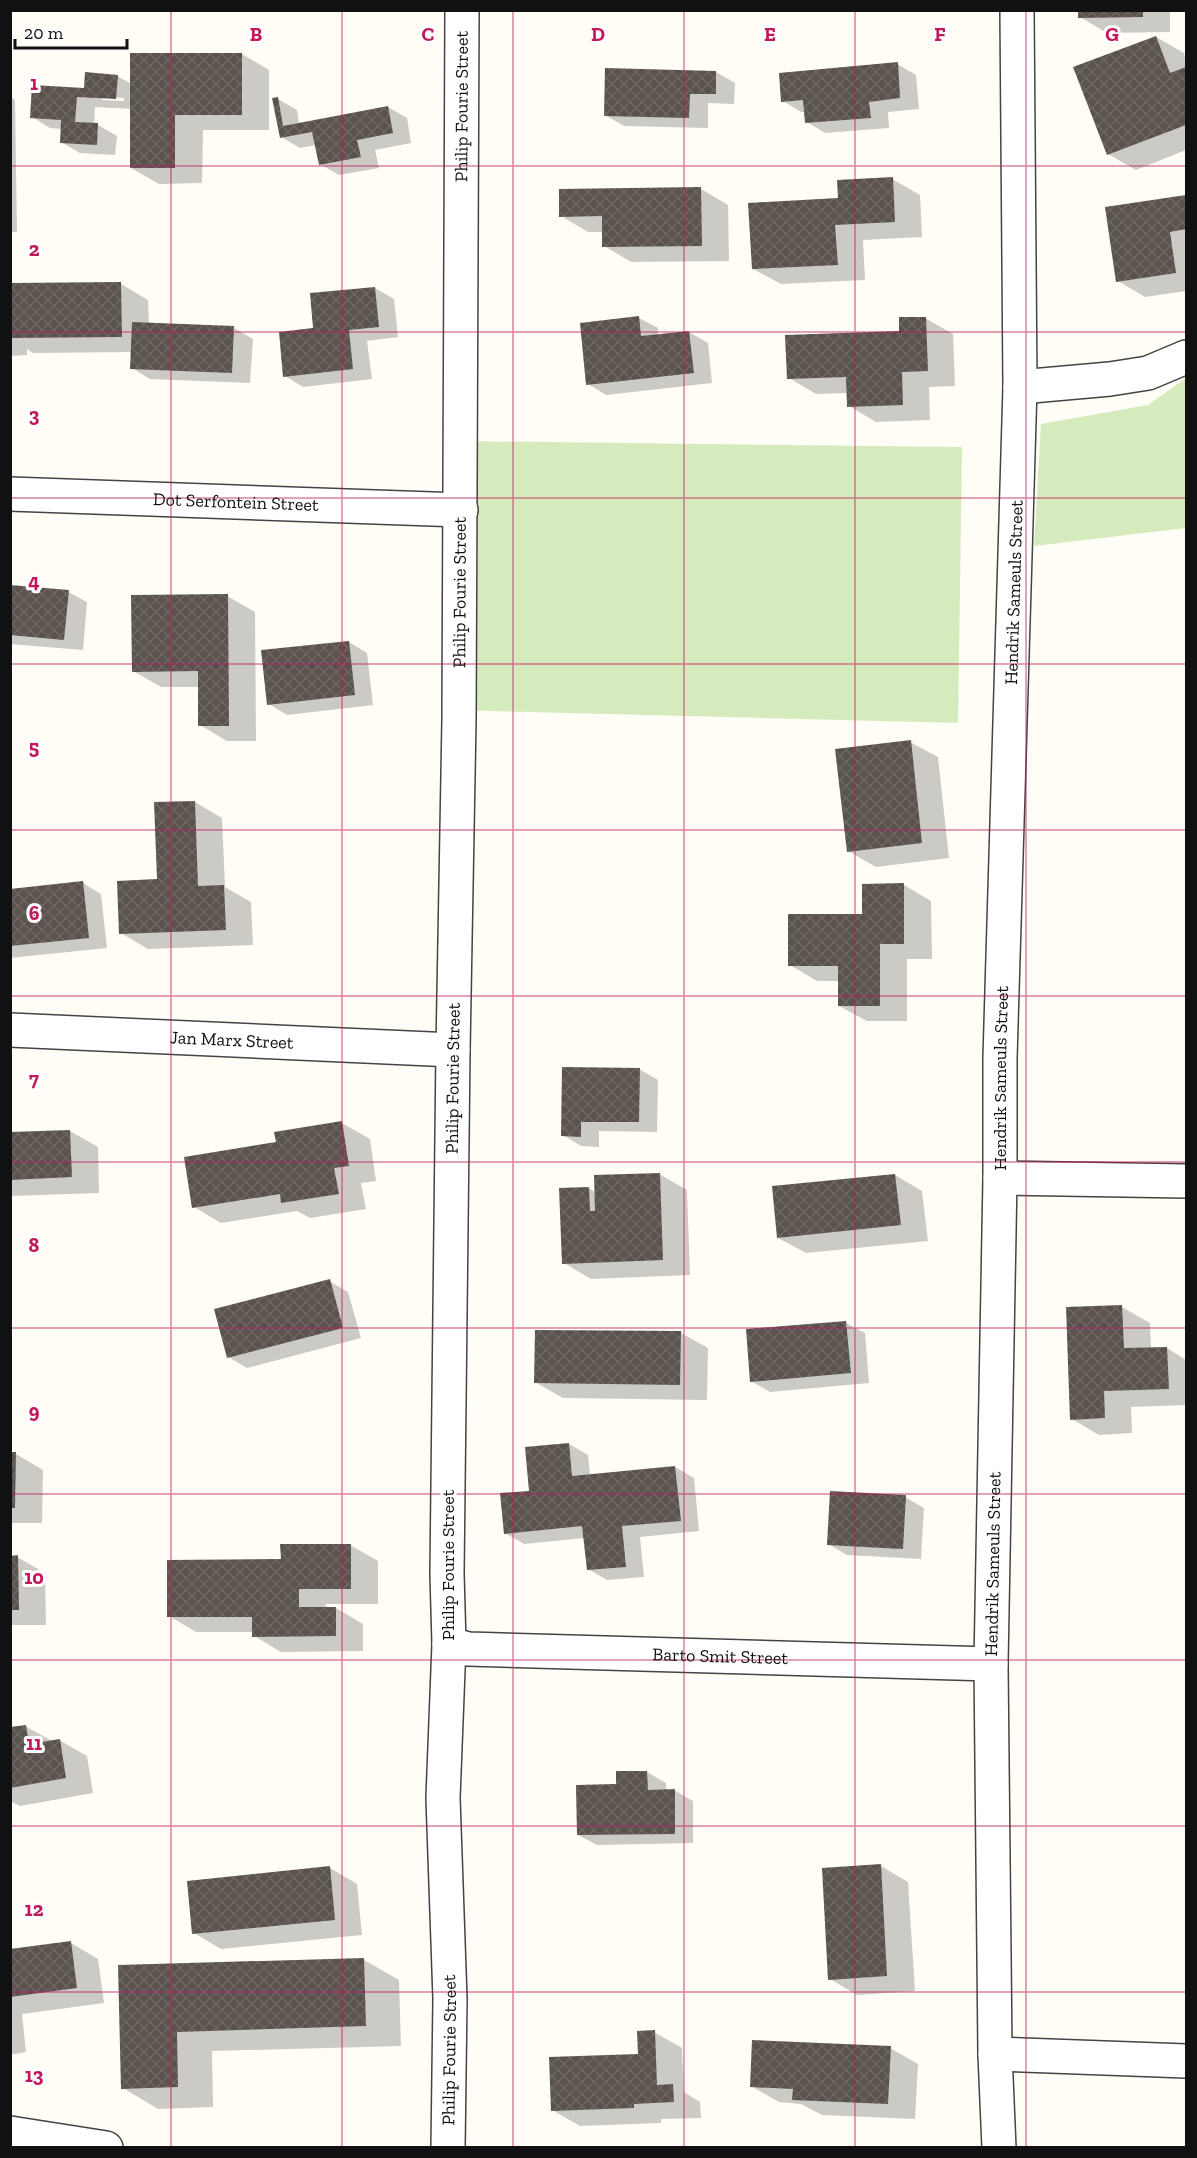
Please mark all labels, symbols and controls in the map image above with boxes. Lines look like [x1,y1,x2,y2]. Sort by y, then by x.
scale bar [15,12,128,50]
text: 20 m [24,22,64,44]
text: B [250,22,262,46]
text: C [422,22,435,46]
text: D [591,22,605,46]
text: E [764,22,776,46]
text: F [934,22,946,46]
text: G [1105,22,1119,46]
street label: Philip Fourie Street [450,31,473,182]
text: 1 [30,71,38,95]
text: 2 [29,237,40,261]
text: 3 [29,403,40,427]
street label: Dot Serfontein Street [153,488,319,516]
street label: Hendrik Sameuls Street [1000,499,1028,685]
street label: Philip Fourie Street [448,517,471,668]
text: 4 [28,569,40,593]
text: 5 [29,735,39,759]
text: 6 [29,901,40,925]
street label: Hendrik Sameuls Street [989,985,1013,1171]
street label: Philip Fourie Street [441,1002,465,1154]
street label: Jan Marx Street [170,1026,294,1054]
text: 7 [29,1067,39,1091]
text: 8 [29,1233,40,1257]
text: 9 [29,1399,40,1423]
street label: Hendrik Sameuls Street [980,1471,1006,1657]
street label: Philip Fourie Street [437,1489,459,1640]
text: 10 [24,1565,44,1589]
street label: Barto Smit Street [652,1643,789,1669]
text: 11 [26,1731,42,1755]
text: 12 [25,1897,44,1921]
street label: Philip Fourie Street [437,1974,461,2126]
text: 13 [25,2063,44,2087]

